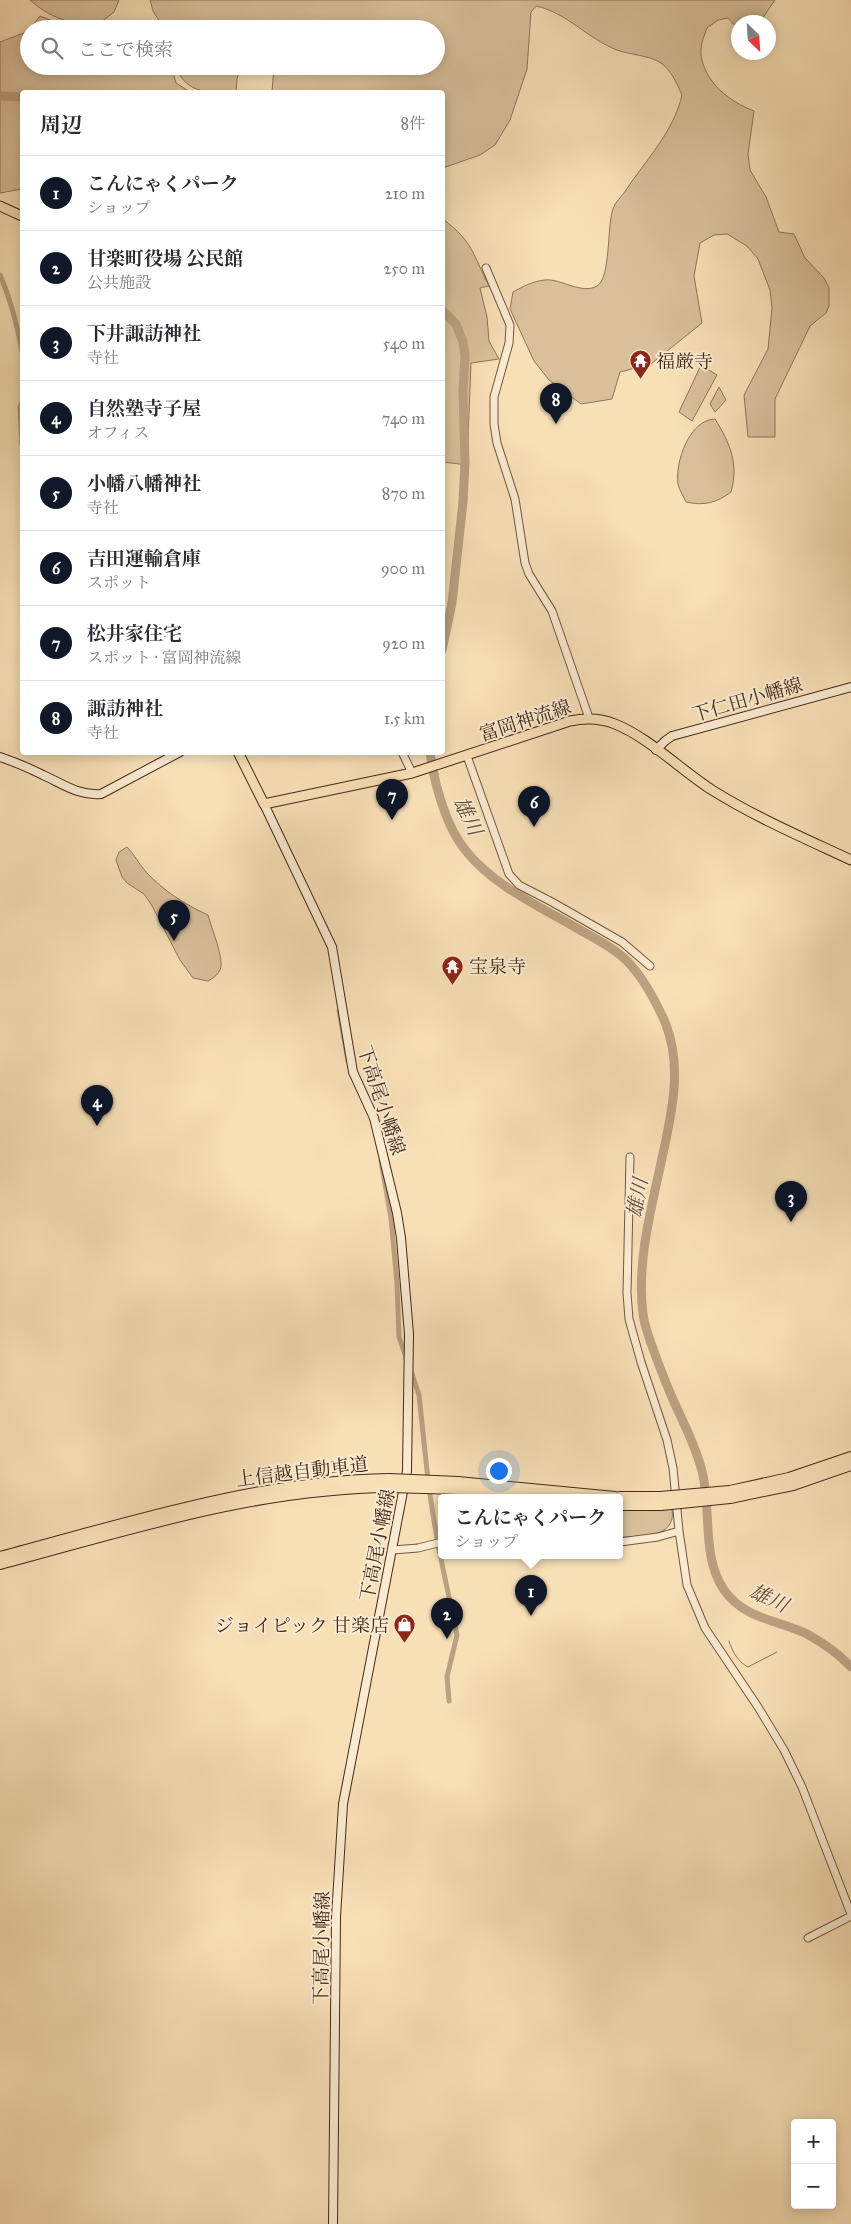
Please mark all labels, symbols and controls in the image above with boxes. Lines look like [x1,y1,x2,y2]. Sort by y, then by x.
north arrow [731,15,776,60]
search box [20,20,445,75]
icon: search [38,34,66,62]
text: ここで検索 [78,38,173,61]
text: 周辺 [40,112,82,138]
text: 8件 [400,114,425,133]
text: こんにゃくパーク [87,172,239,195]
text: 1 [53,184,59,203]
text: 210 m [385,184,425,203]
text: ショップ [87,198,151,217]
text: 甘楽町役場 公民館 [87,247,243,270]
text: 2 [52,259,60,278]
text: 250 m [384,259,425,278]
text: 公共施設 [87,273,151,292]
text: 下井諏訪神社 [87,322,201,345]
text: 3 [53,334,59,353]
text: 540 m [383,334,425,353]
text: 寺社 [87,348,119,367]
temple icon: 福厳寺 [628,349,652,380]
place label: 福厳寺 [656,350,713,373]
pin: 8 [540,383,572,424]
text: 自然塾寺子屋 [87,397,201,420]
text: 4 [52,409,60,428]
text: 740 m [382,409,425,428]
text: オフィス [87,423,149,442]
text: 小幡八幡神社 [87,472,201,495]
text: 5 [52,484,60,503]
text: 870 m [382,484,425,503]
text: 寺社 [87,498,119,517]
text: 吉田運輸倉庫 [87,547,201,570]
text: 6 [52,559,60,578]
text: 900 m [381,559,425,578]
text: スポット [87,573,151,592]
text: 松井家住宅 [87,622,182,645]
text: 7 [52,634,60,653]
text: 920 m [382,634,425,653]
text: スポット · 富岡神流線 [87,648,241,667]
street label: 下仁田小幡線 [689,673,805,726]
street label: 富岡神流線 [476,695,574,746]
text: 諏訪神社 [87,697,163,720]
text: 8 [52,709,60,728]
text: 1.5 km [384,709,425,728]
text: 寺社 [87,723,119,742]
pin: 7 [376,779,408,820]
pin: 6 [518,786,550,827]
water label: 雄川 [448,793,488,841]
pin: 5 [158,900,190,941]
temple icon: 宝泉寺 [441,954,465,985]
place label: 宝泉寺 [469,955,526,978]
street label: 下高尾小幡線 [353,1042,410,1158]
pin: 4 [81,1085,113,1126]
water label: 雄川 [622,1174,653,1220]
pin: 3 [775,1181,807,1222]
street label: 上信越自動車道 [235,1452,369,1491]
your location [486,1458,512,1484]
street label: 下高尾小幡線 [355,1487,400,1603]
popup [438,1494,623,1559]
text: こんにゃくパーク [455,1506,606,1529]
text: ショップ [455,1532,518,1551]
pin: 1 [515,1575,547,1616]
water label: 雄川 [746,1579,794,1618]
pin: 2 [431,1598,463,1639]
shop icon: ジョイピック 甘楽店 [393,1613,417,1644]
place label: ジョイピック 甘楽店 [215,1614,389,1637]
street label: 下高尾小幡線 [309,1891,334,2005]
map controls [791,2119,836,2209]
button: + [791,2119,836,2164]
button: − [791,2164,836,2209]

